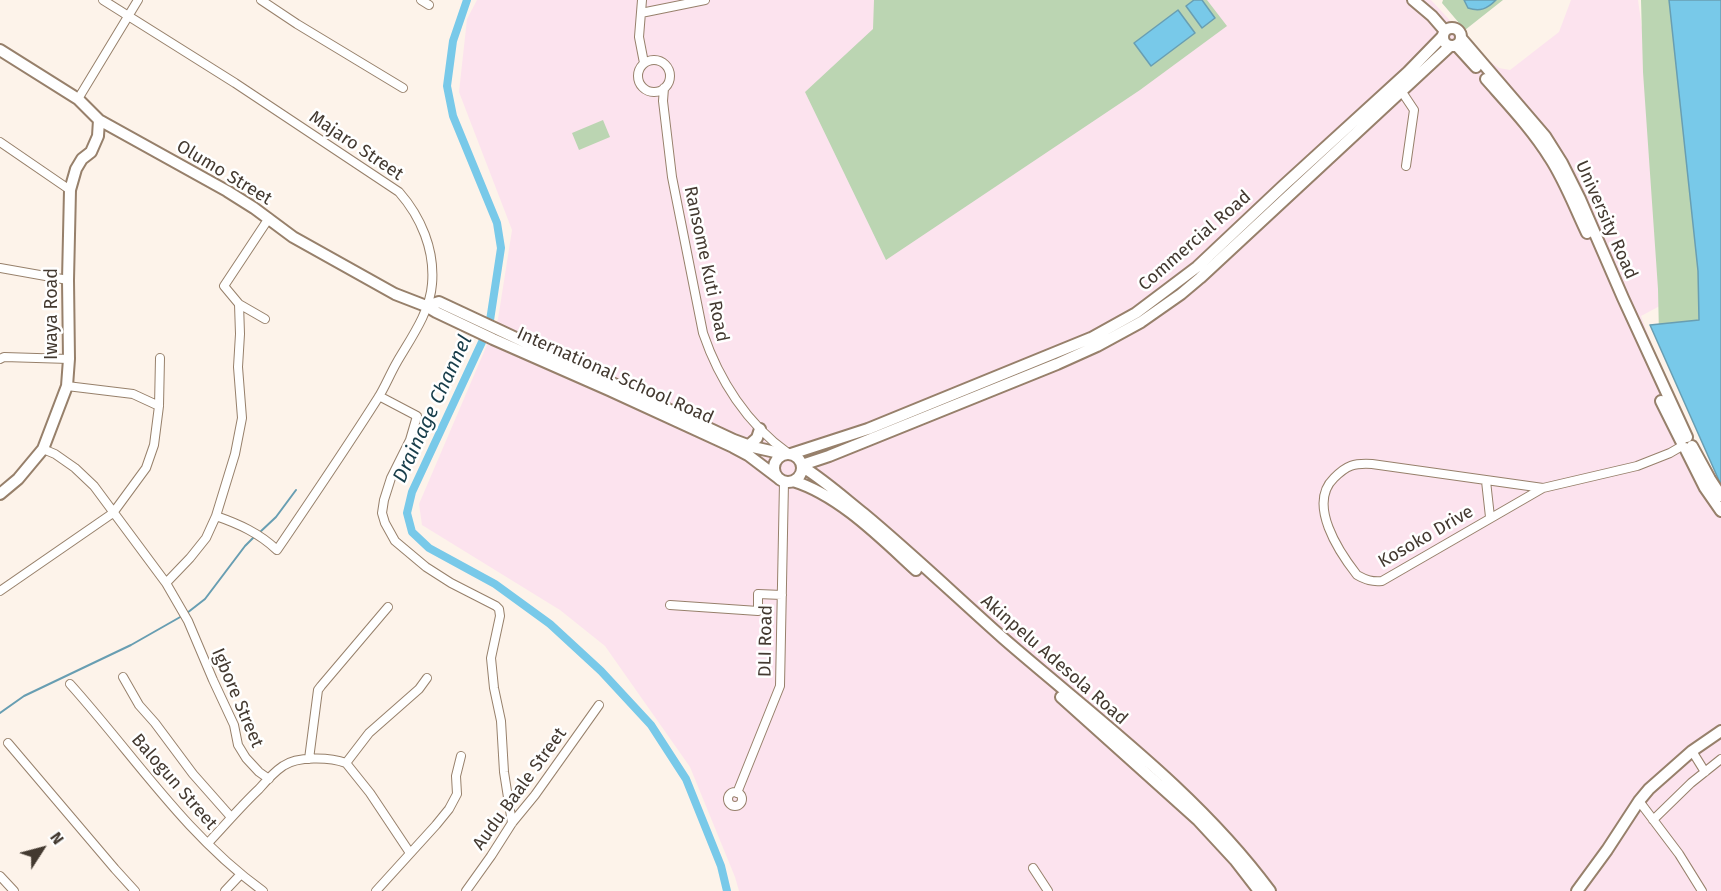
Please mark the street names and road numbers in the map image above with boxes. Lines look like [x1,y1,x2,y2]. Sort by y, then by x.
street label: Majaro Street [305,107,407,185]
street label: Olumo Street [172,136,276,210]
street label: University Road [1570,157,1642,283]
street label: Ransome Kuti Road [679,184,733,344]
street label: Commercial Road [1134,186,1256,296]
street label: Iwaya Road [41,268,63,360]
street label: International School Road [513,323,717,429]
street label: Kosoko Drive [1375,501,1477,573]
street label: Akinpelu Adesola Road [976,590,1132,730]
street label: DLI Road [755,605,777,677]
street label: Igbore Street [206,645,268,751]
street label: Audu Baale Street [468,724,572,854]
street label: Balogun Street [126,730,222,834]

